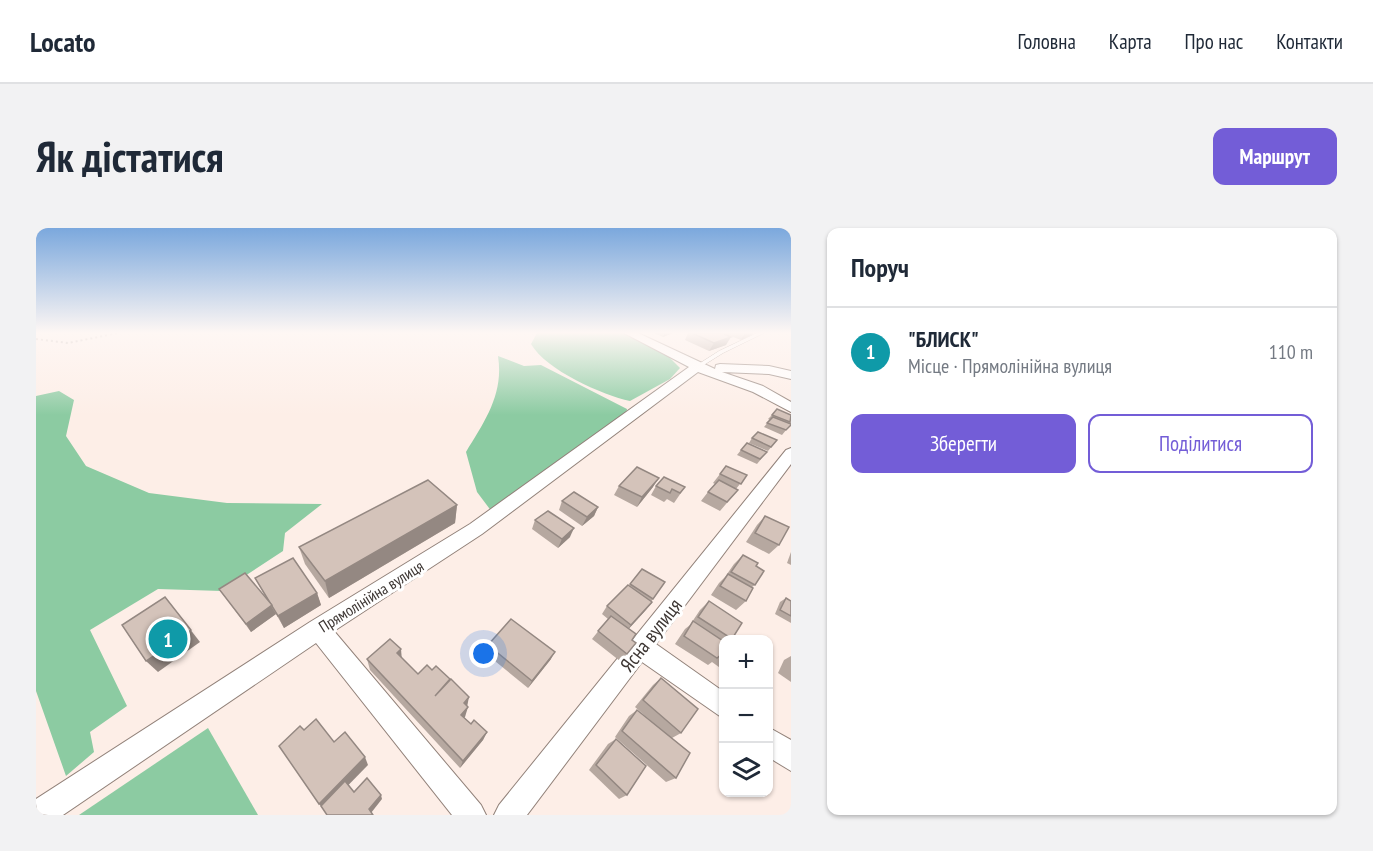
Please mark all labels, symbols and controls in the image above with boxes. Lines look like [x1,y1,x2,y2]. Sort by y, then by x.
text: Locato [30,23,96,60]
text: Головна [1018,28,1076,55]
text: Карта [1109,28,1152,55]
text: Про нас [1185,28,1243,55]
text: Контакти [1276,28,1343,55]
button: Маршрут [1213,128,1337,185]
text: Як дістатися [36,129,224,184]
text: Поруч [851,251,909,284]
text: "БЛИСК" [908,325,979,353]
text: 1 [866,339,875,365]
text: 110 m [1269,339,1313,365]
text: Місце · Прямолінійна вулиця [908,353,1112,379]
button: Зберегти [851,414,1076,473]
button: Поділитися [1088,414,1313,473]
street label: Прямолінійна вулиця [315,556,427,636]
street label: Ясна вулиця [614,593,688,677]
pin: 1 [148,616,188,662]
map controls [719,635,773,797]
button: + [719,635,773,689]
your location [469,639,498,668]
button: − [719,689,773,743]
button: layers [719,743,773,797]

